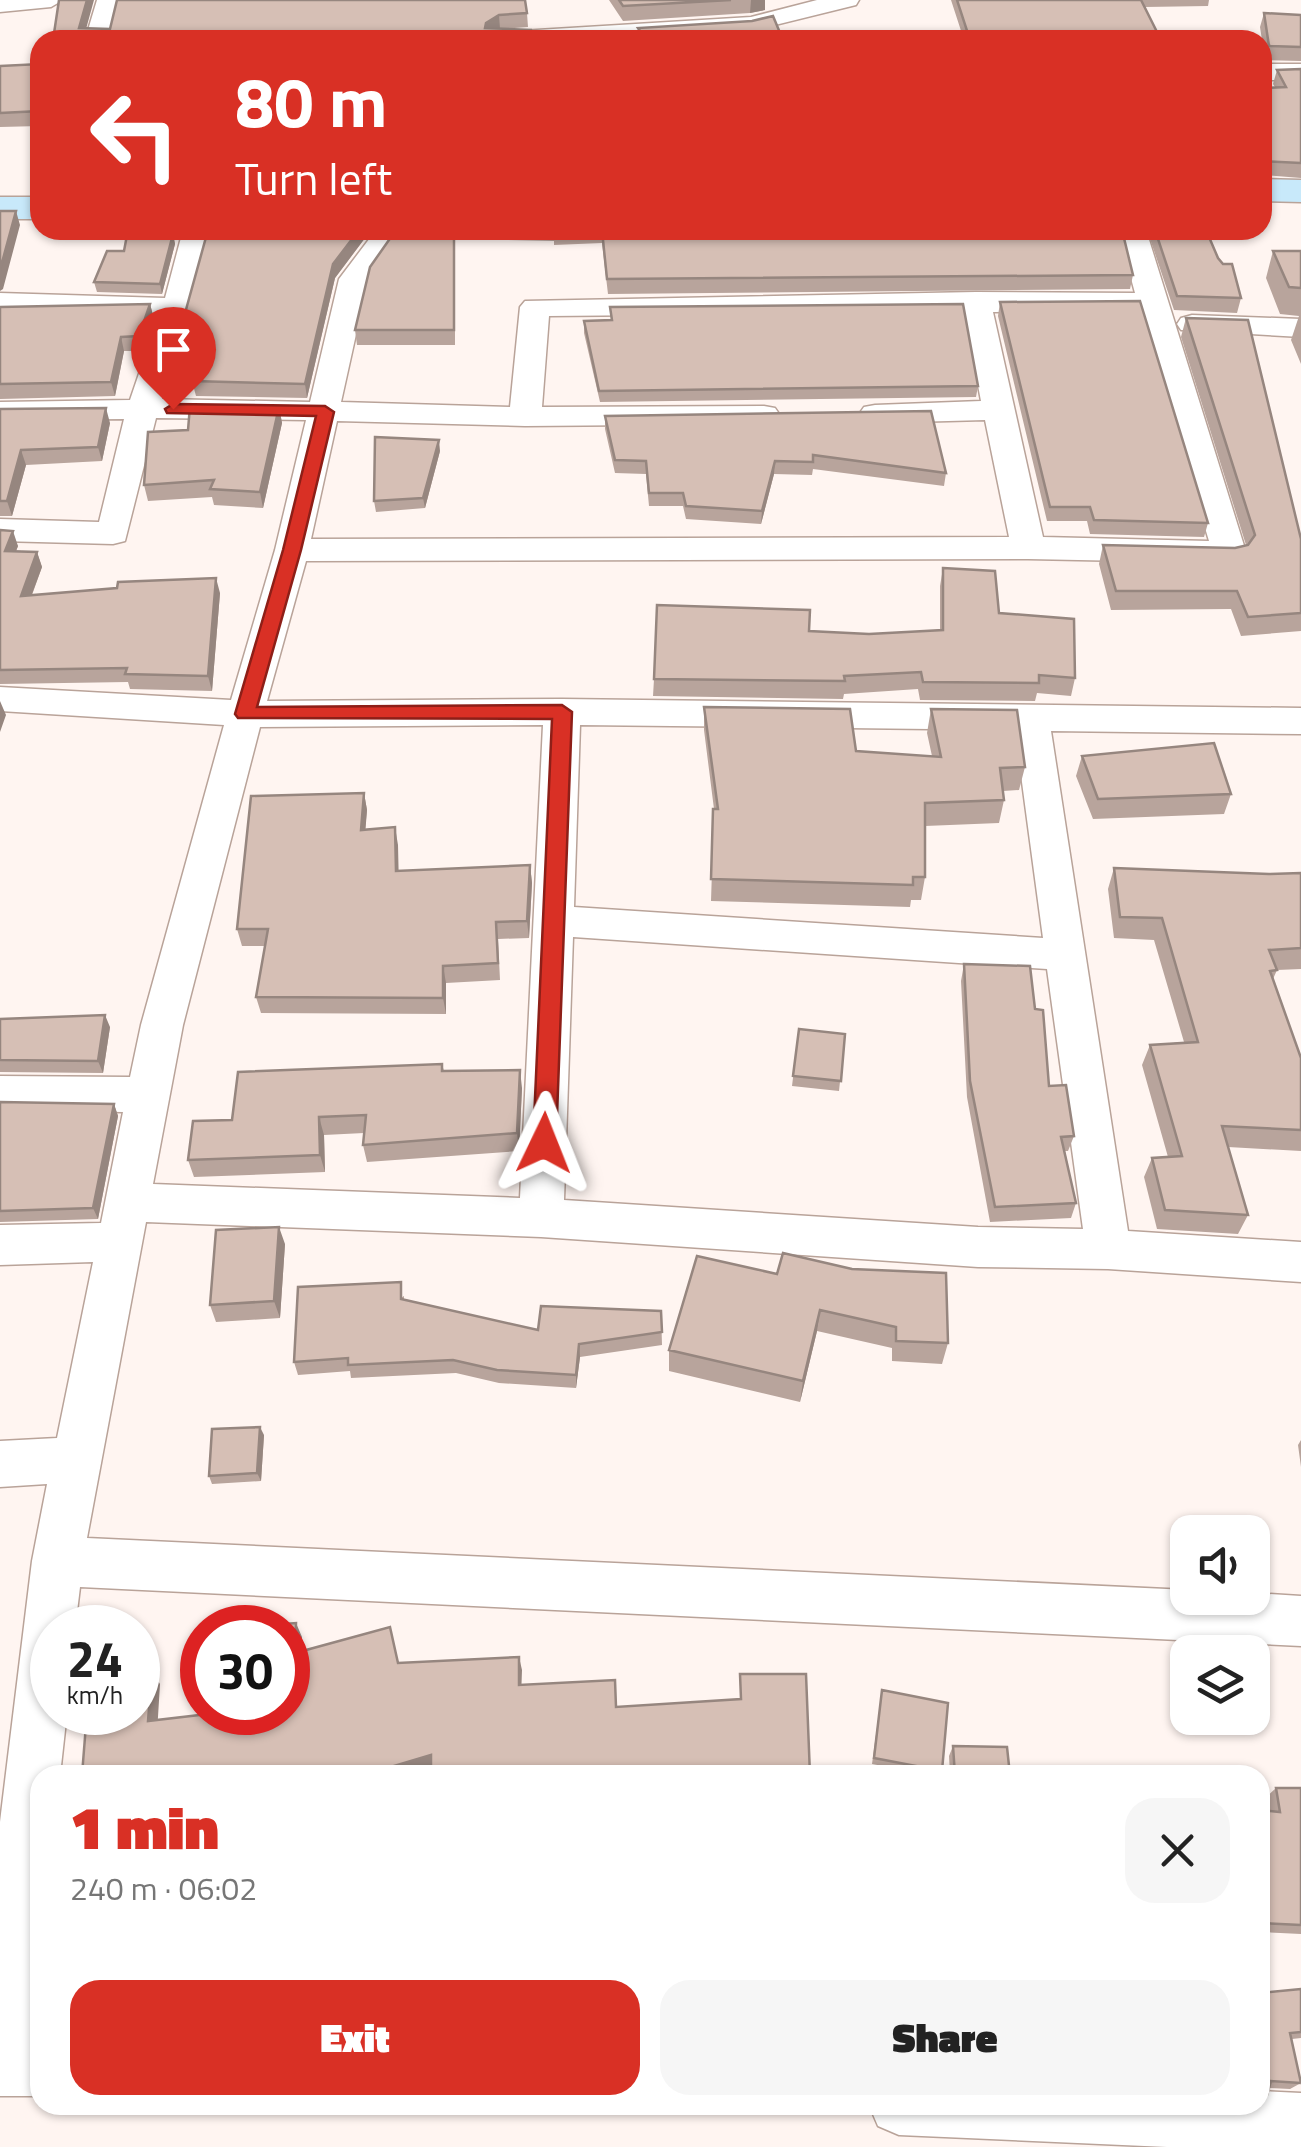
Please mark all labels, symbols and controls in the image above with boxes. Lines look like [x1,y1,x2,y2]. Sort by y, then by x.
text: 80 m [235,48,388,154]
icon: left [70,70,200,200]
text: Turn left [235,144,392,212]
pin [131,307,216,410]
icon: arrive [146,322,201,377]
position arrow [492,1091,596,1195]
map controls [1170,1515,1270,1735]
button: sound [1170,1515,1270,1615]
speed limit sign: 30 [180,1605,310,1735]
text: 24 [67,1620,123,1696]
button: layers [1170,1635,1270,1735]
text: km/h [67,1676,123,1714]
text: 1 min [70,1781,219,1872]
button: close [1125,1798,1230,1903]
text: 240 m · 06:02 [70,1864,257,1912]
button: Exit [70,1980,640,2095]
button: Share [660,1980,1230,2095]

